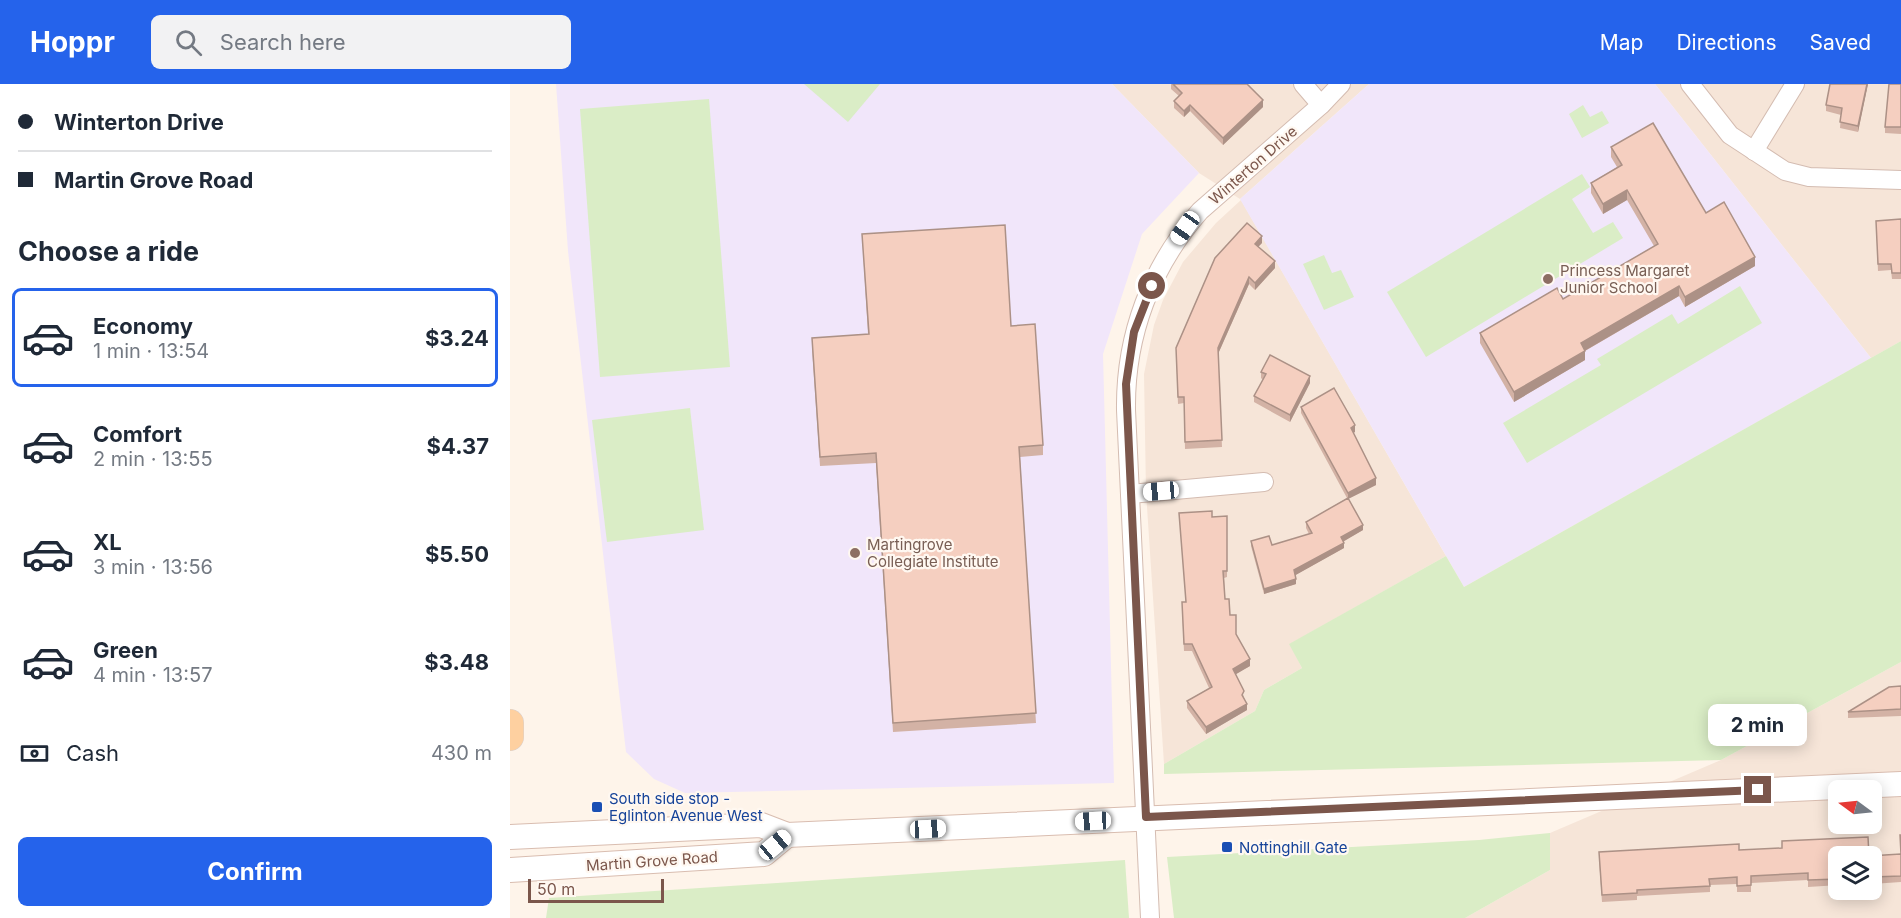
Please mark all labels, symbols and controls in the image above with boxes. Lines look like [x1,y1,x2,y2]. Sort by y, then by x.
search box [151,15,571,69]
text: Hoppr [30,25,115,59]
icon: search [172,26,205,59]
text: Search here [220,29,346,55]
text: Map [1600,30,1643,55]
text: Directions [1676,30,1777,55]
text: Saved [1810,30,1871,55]
text: Winterton Drive [54,109,224,135]
street label: Winterton Drive [1205,122,1301,208]
text: Martin Grove Road [54,167,253,193]
car [1167,208,1203,248]
text: Choose a ride [18,235,199,268]
place label: Princess Margaret Junior School [1560,261,1689,297]
route start [1138,272,1165,299]
marker: Princess Margaret Junior School [1541,272,1555,286]
icon: car [21,311,75,365]
text: Economy [93,313,193,339]
text: $3.24 [425,325,489,351]
text: 1 min · 13:54 [93,339,209,363]
icon: car [21,419,75,473]
text: Comfort [93,421,182,447]
text: $4.37 [427,433,489,459]
text: 2 min · 13:55 [93,447,213,471]
car [1142,480,1180,502]
icon: car [21,527,75,581]
text: XL [93,529,122,555]
place label: Martingrove Collegiate Institute [867,535,999,571]
text: $5.50 [425,541,489,567]
marker: Martingrove Collegiate Institute [848,546,862,560]
text: 3 min · 13:56 [93,555,213,579]
icon: car [21,635,75,689]
text: Green [93,637,158,663]
text: $3.48 [424,649,489,675]
text: 4 min · 13:57 [93,663,212,687]
callout: 2 min [1708,703,1808,745]
text: 2 min [1731,713,1784,737]
icon: cash [18,737,51,770]
text: Cash [66,740,119,766]
text: 430 m [431,741,492,765]
route end [1744,776,1771,803]
north arrow [1828,780,1882,834]
map controls [1828,780,1882,900]
place label: South side stop - Eglinton Avenue West [609,789,763,825]
marker: South side stop - Eglinton Avenue West [590,800,604,814]
car [1075,811,1111,831]
car [910,819,946,839]
car [755,827,795,863]
button: Confirm [18,837,492,906]
place label: Nottinghill Gate [1239,838,1348,857]
marker: Nottinghill Gate [1220,840,1234,854]
button: layers [1828,846,1882,900]
street label: Martin Grove Road [585,847,719,875]
scale bar [528,876,664,904]
text: 50 m [537,879,575,899]

